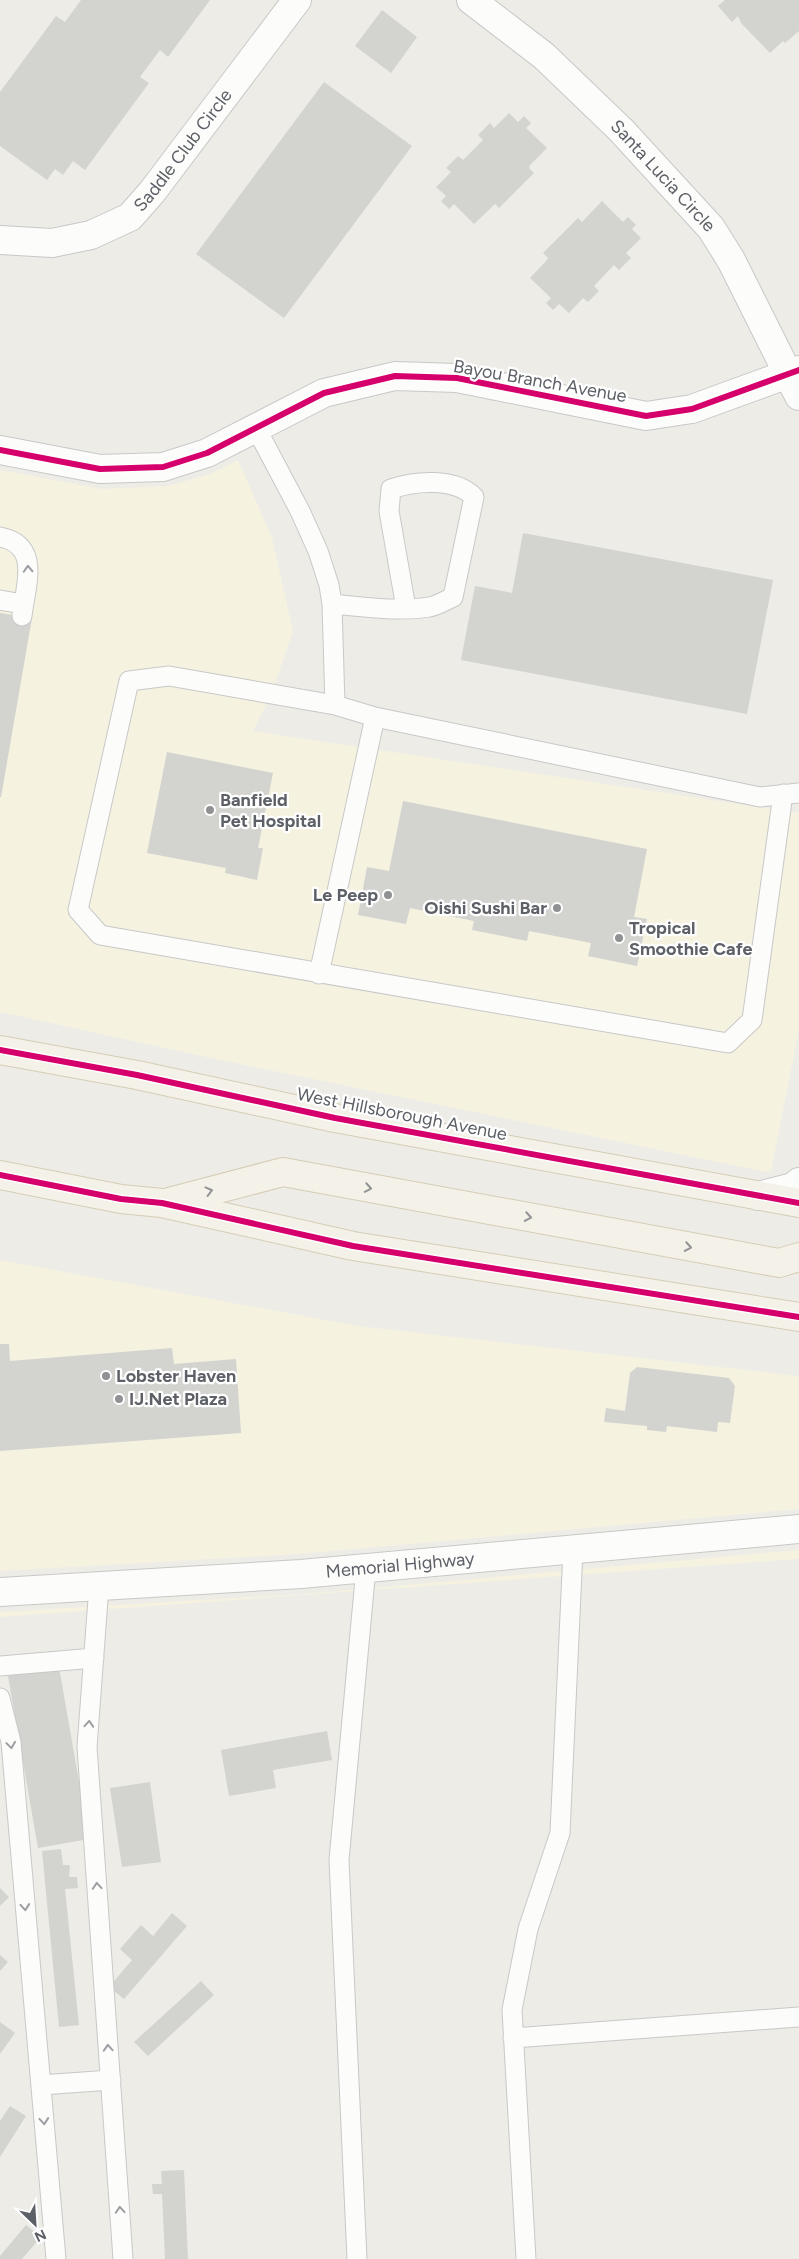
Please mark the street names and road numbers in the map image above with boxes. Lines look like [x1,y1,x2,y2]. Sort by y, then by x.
street label: Saddle Club Circle [129,85,237,216]
street label: Santa Lucia Circle [606,115,720,237]
street label: Bayou Branch Avenue [452,355,629,407]
street label: West Hillsborough Avenue [295,1083,509,1145]
street label: Memorial Highway [325,1547,476,1583]

